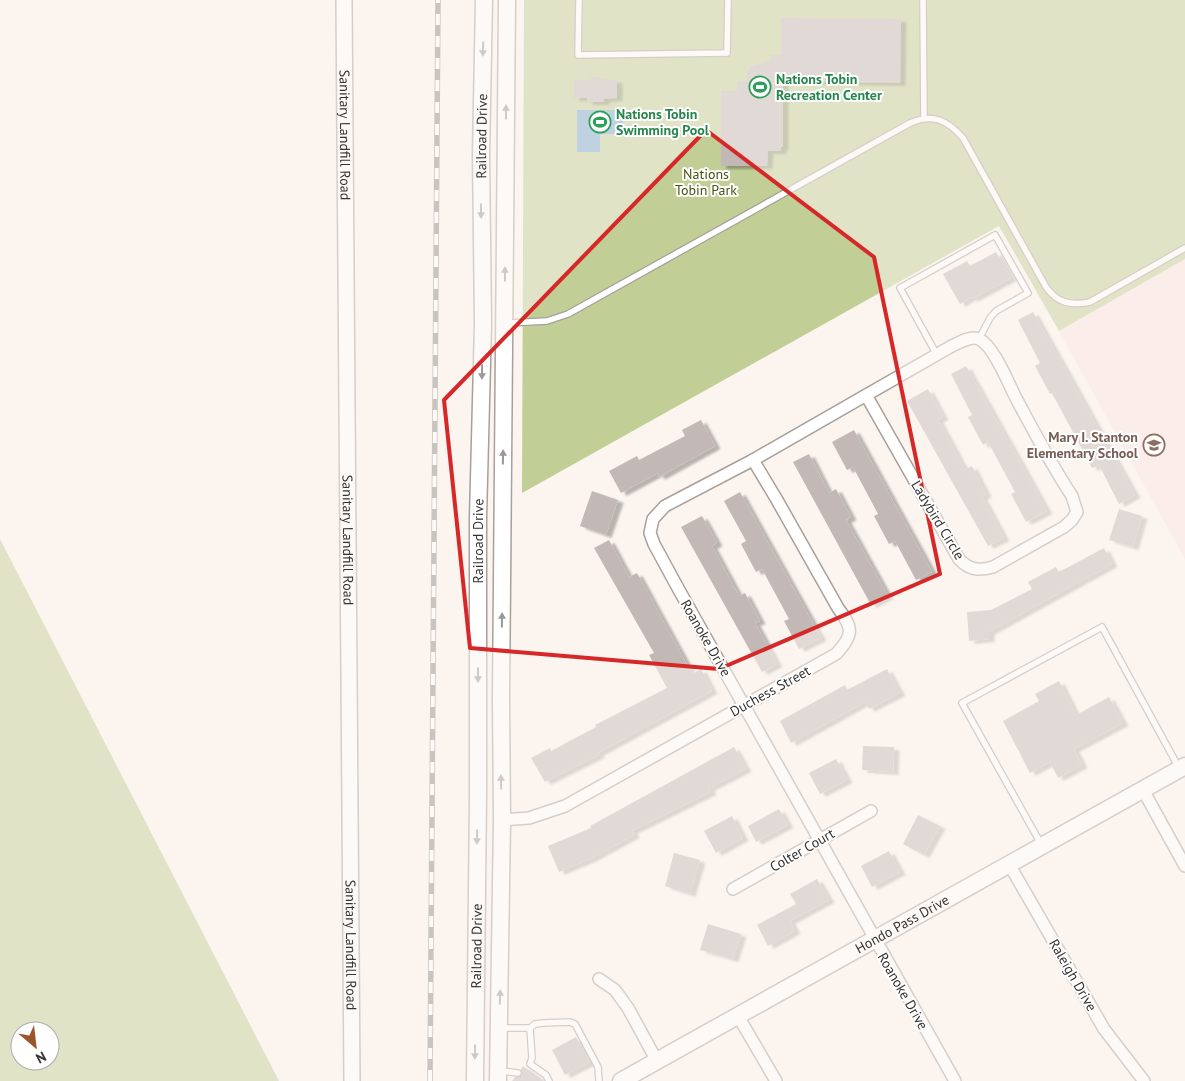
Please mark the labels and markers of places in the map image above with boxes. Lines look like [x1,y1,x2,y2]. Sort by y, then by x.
place label: Nations Tobin Recreation Center [776,70,882,104]
sports icon: Nations Tobin Recreation Center [748,75,772,99]
place label: Nations Tobin Swimming Pool [616,105,710,139]
sports icon: Nations Tobin Swimming Pool [588,110,612,134]
place label: Mary I. Stanton Elementary School [1027,428,1139,462]
school or university icon: Mary I. Stanton Elementary School [1142,433,1166,457]

